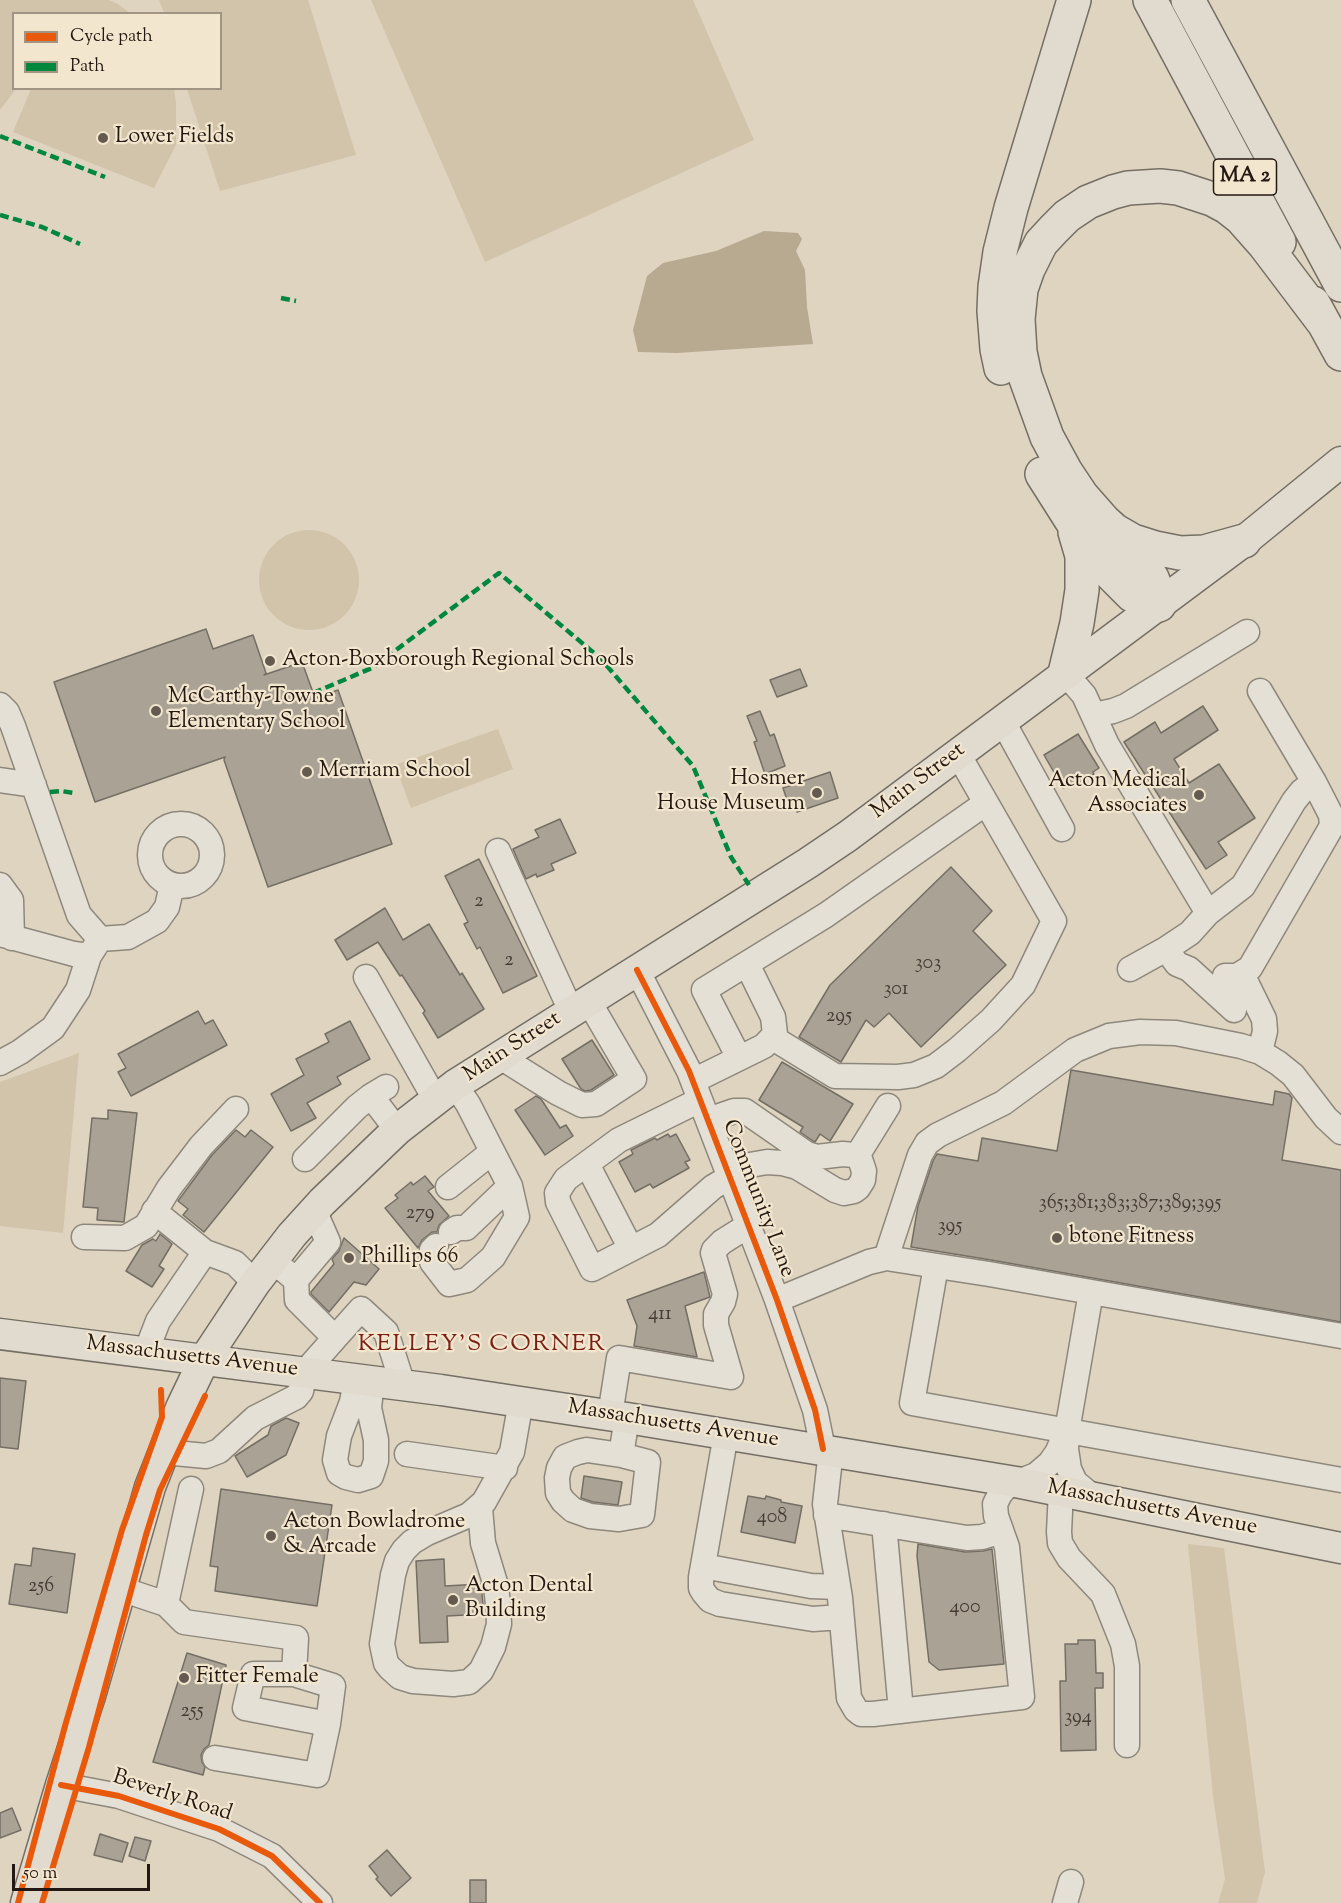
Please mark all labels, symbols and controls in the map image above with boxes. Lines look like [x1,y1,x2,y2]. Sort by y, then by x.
legend [12,12,222,90]
text: Cycle path [70,24,153,50]
text: Path [70,54,105,80]
place label: Lower Fields [115,125,234,151]
marker: Lower Fields [96,131,110,145]
road number: MA 2 [1214,159,1276,195]
place label: Acton-Boxborough Regional Schools [282,648,634,674]
marker: Acton-Boxborough Regional Schools [263,654,277,668]
place label: McCarthy-Towne Elementary School [168,685,345,736]
marker: McCarthy-Towne Elementary School [149,704,163,718]
street label: Main Street [867,738,971,826]
place label: Merriam School [319,759,471,785]
marker: Merriam School [300,765,314,779]
place label: Hosmer House Museum [657,767,805,818]
place label: Acton Medical Associates [1048,769,1187,820]
marker: Hosmer House Museum [810,786,824,800]
marker: Acton Medical Associates [1192,788,1206,802]
house number: 2 [474,891,484,915]
house number: 2 [504,950,514,974]
house number: 303 [915,953,941,977]
house number: 301 [883,979,909,1003]
house number: 295 [826,1006,852,1030]
street label: Main Street [459,1007,567,1089]
street label: Community Lane [715,1116,799,1282]
house number: 365;381;383;387;389;395 [1039,1193,1221,1217]
house number: 279 [406,1203,434,1227]
house number: 395 [938,1216,962,1240]
place label: btone Fitness [1069,1225,1194,1251]
marker: btone Fitness [1050,1231,1064,1245]
place label: Phillips 66 [361,1245,458,1271]
marker: Phillips 66 [342,1251,356,1265]
house number: 411 [648,1304,672,1328]
street label: Massachusetts Avenue [85,1332,299,1384]
district label: KELLEY'S CORNER [358,1332,606,1360]
street label: Massachusetts Avenue [566,1395,780,1455]
street label: Massachusetts Avenue [1045,1476,1259,1542]
house number: 408 [757,1507,787,1531]
place label: Acton Bowladrome & Arcade [283,1510,465,1562]
marker: Acton Bowladrome & Arcade [264,1529,278,1543]
place label: Acton Dental Building [465,1574,593,1626]
house number: 256 [28,1576,54,1600]
marker: Acton Dental Building [446,1593,460,1607]
house number: 400 [949,1597,981,1621]
place label: Fitter Female [196,1665,319,1691]
marker: Fitter Female [177,1671,191,1685]
house number: 255 [180,1701,204,1725]
house number: 394 [1064,1707,1092,1731]
street label: Beverly Road [109,1765,235,1829]
scale bar [15,1852,153,1890]
text: 50 m [23,1861,57,1887]

